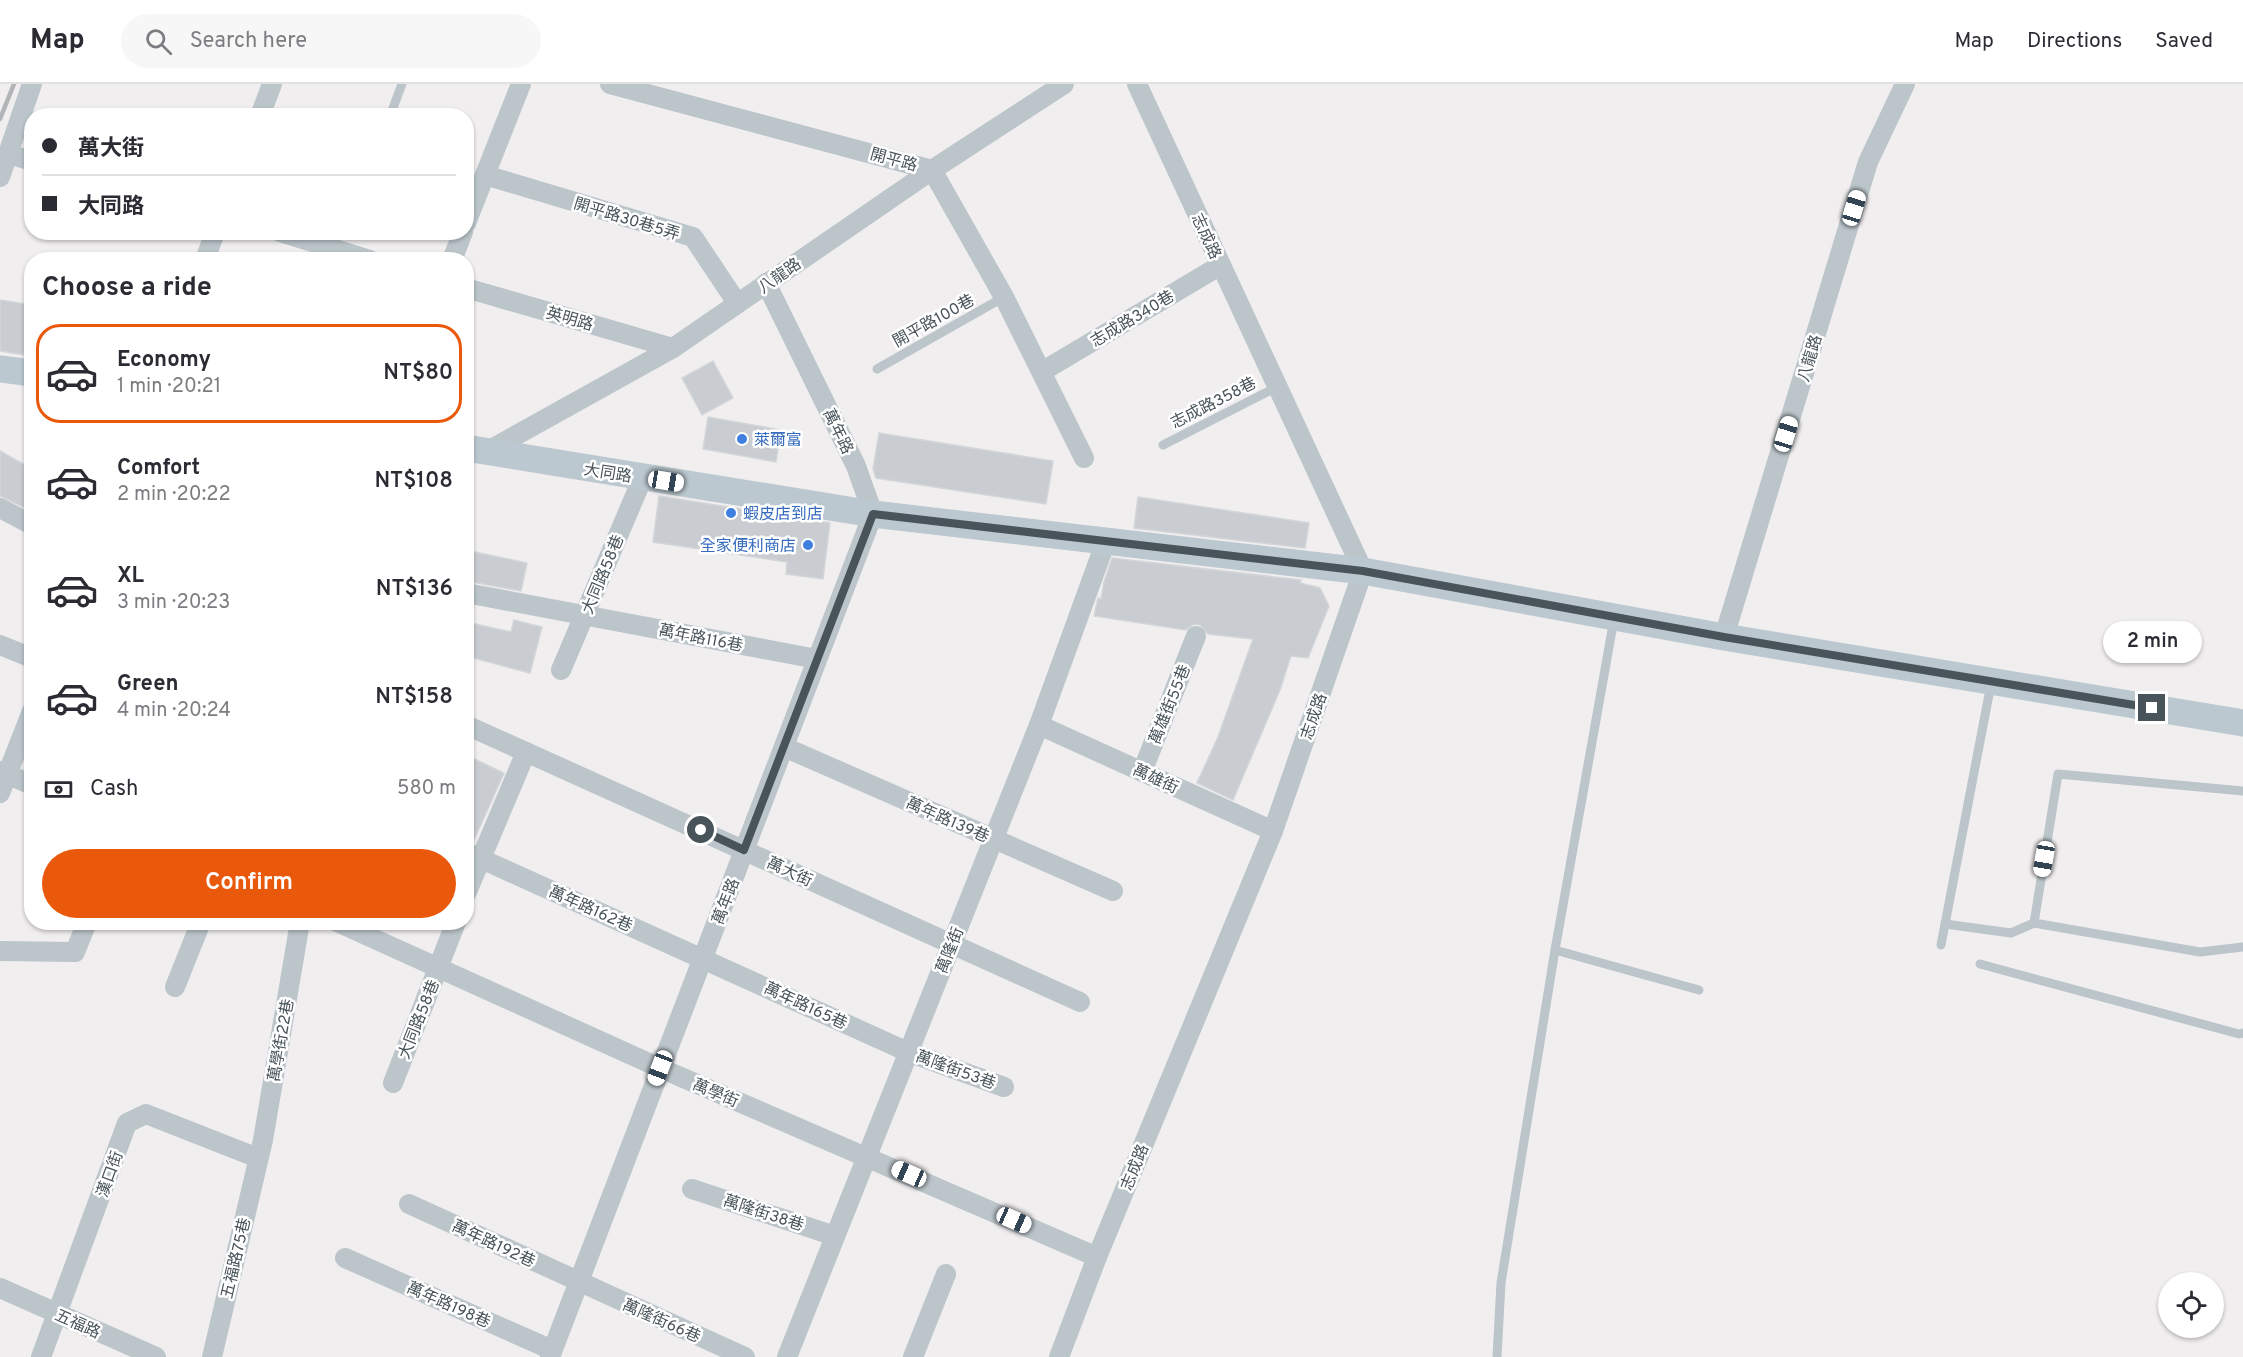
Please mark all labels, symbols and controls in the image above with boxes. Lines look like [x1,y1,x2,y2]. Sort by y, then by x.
search box [121,14,541,68]
text: Map [30,23,85,59]
icon: search [142,25,175,58]
text: Search here [190,28,307,55]
text: Map [1954,28,1994,55]
text: Directions [2027,28,2122,55]
text: Saved [2155,28,2213,55]
text: 萬大街 [78,136,144,163]
street label: 開平路 [868,145,919,177]
car [1840,188,1868,228]
text: 大同路 [78,194,144,221]
street label: 開平路30巷5弄 [571,194,682,246]
street label: 志成路 [1186,211,1224,263]
street label: 八龍路 [755,255,806,299]
text: Choose a ride [42,271,212,305]
street label: 志成路340巷 [1088,287,1178,352]
street label: 開平路100巷 [890,291,978,352]
street label: 英明路 [544,304,595,336]
street label: 八龍路 [1794,333,1827,384]
icon: car [45,347,99,401]
text: Economy [117,347,211,374]
text: NT$80 [383,360,453,387]
text: 1 min · 20:21 [117,374,221,400]
street label: 志成路358巷 [1168,374,1260,434]
street label: 萬年路 [818,406,857,458]
car [1772,414,1800,454]
place label: 萊爾富 [754,431,802,451]
marker: 萊爾富 [735,432,749,446]
icon: car [45,455,99,509]
text: Comfort [117,455,200,482]
street label: 大同路 [582,460,633,488]
text: NT$108 [374,468,453,495]
car [647,469,685,493]
text: 2 min · 20:22 [117,482,231,508]
place label: 蝦皮店到店 [743,505,823,525]
marker: 蝦皮店到店 [724,506,738,520]
street label: 大同路58巷 [578,532,629,617]
place label: 全家便利商店 [700,537,796,557]
marker: 全家便利商店 [801,538,815,552]
icon: car [45,563,99,617]
text: XL [117,563,144,590]
text: NT$136 [376,576,453,603]
text: 3 min · 20:23 [117,590,230,616]
street label: 萬年路116巷 [657,621,744,657]
callout: 2 min [2102,621,2202,663]
text: 2 min [2127,629,2178,655]
street label: 萬雄街55巷 [1146,662,1196,747]
icon: car [45,671,99,725]
text: Green [117,671,179,698]
text: NT$158 [375,684,453,711]
street label: 志成路 [1298,691,1332,743]
route end [2138,694,2165,721]
text: 4 min · 20:24 [117,698,231,724]
street label: 萬雄街 [1129,761,1181,799]
icon: cash [42,773,75,806]
text: Cash [90,776,139,803]
text: 580 m [397,776,456,802]
street label: 萬年路139巷 [903,794,992,848]
route start [687,816,714,843]
car [2032,840,2056,878]
button: Confirm [42,849,456,918]
street label: 萬大街 [763,854,815,892]
street label: 萬年路 [709,876,745,928]
street label: 萬年路162巷 [545,883,635,937]
street label: 萬隆街 [933,925,969,977]
street label: 大同路58巷 [395,977,445,1062]
street label: 萬年路165巷 [760,979,850,1035]
street label: 萬學街22巷 [265,997,299,1083]
street label: 萬隆街53巷 [913,1047,998,1095]
car [645,1048,675,1088]
street label: 萬學街 [689,1075,741,1112]
street label: 志成路 [1118,1142,1154,1194]
street label: 漢口街 [93,1149,128,1201]
car [889,1158,929,1190]
street label: 萬隆街38巷 [721,1192,806,1236]
car [994,1204,1034,1236]
street label: 五福路75巷 [218,1216,256,1301]
street label: 萬年路192巷 [448,1217,538,1273]
map controls [2158,1272,2224,1338]
button: locate [2158,1272,2224,1338]
street label: 萬年路198巷 [403,1279,493,1333]
street label: 萬隆街66巷 [619,1296,703,1348]
street label: 五福路 [51,1306,103,1344]

